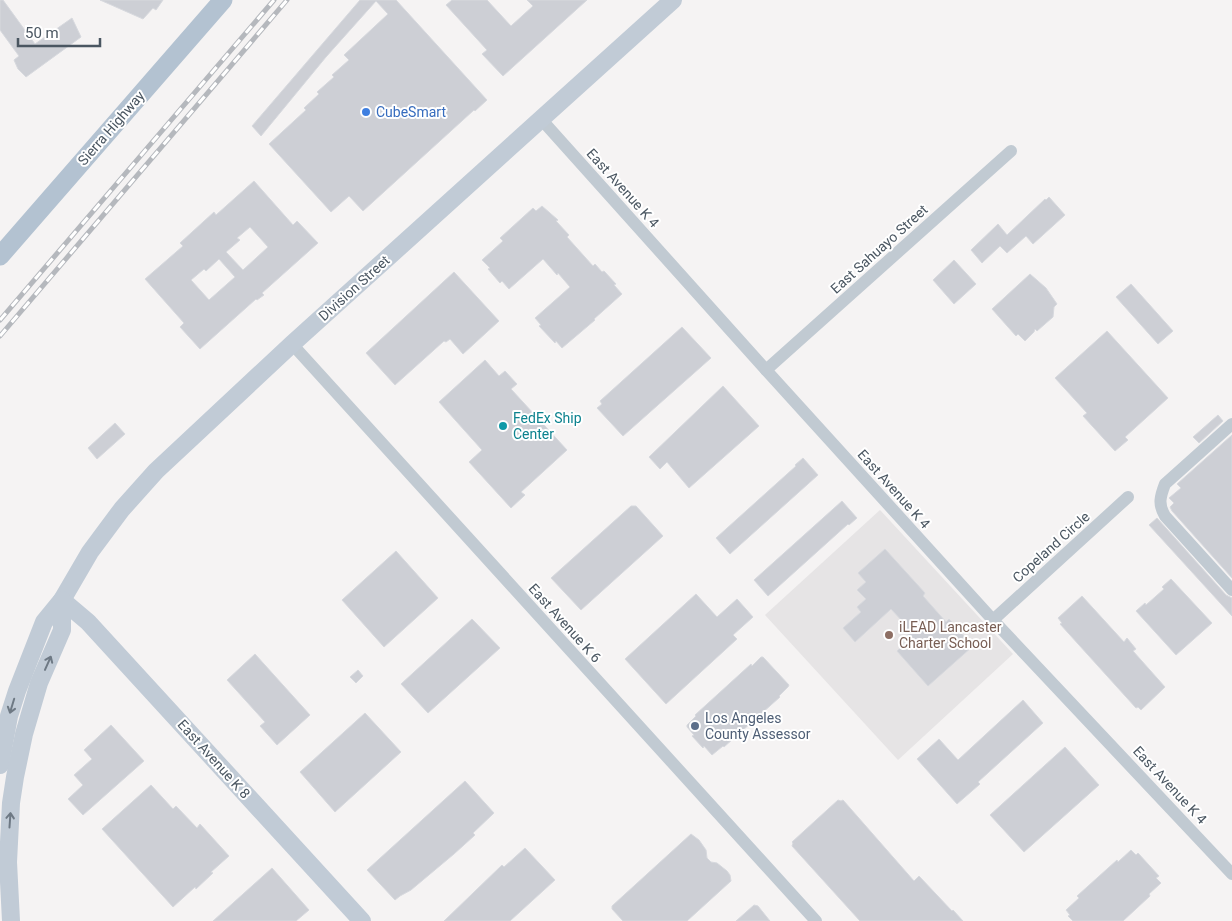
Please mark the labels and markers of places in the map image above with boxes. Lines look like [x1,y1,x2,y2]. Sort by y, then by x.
place label: CubeSmart [376,104,446,120]
marker: CubeSmart [360,106,372,118]
place label: FedEx Ship Center [513,410,582,442]
marker: FedEx Ship Center [497,420,509,432]
place label: iLEAD Lancaster Charter School [899,619,1002,651]
marker: iLEAD Lancaster Charter School [883,629,895,641]
place label: Los Angeles County Assessor [705,710,811,742]
marker: Los Angeles County Assessor [689,720,701,732]

